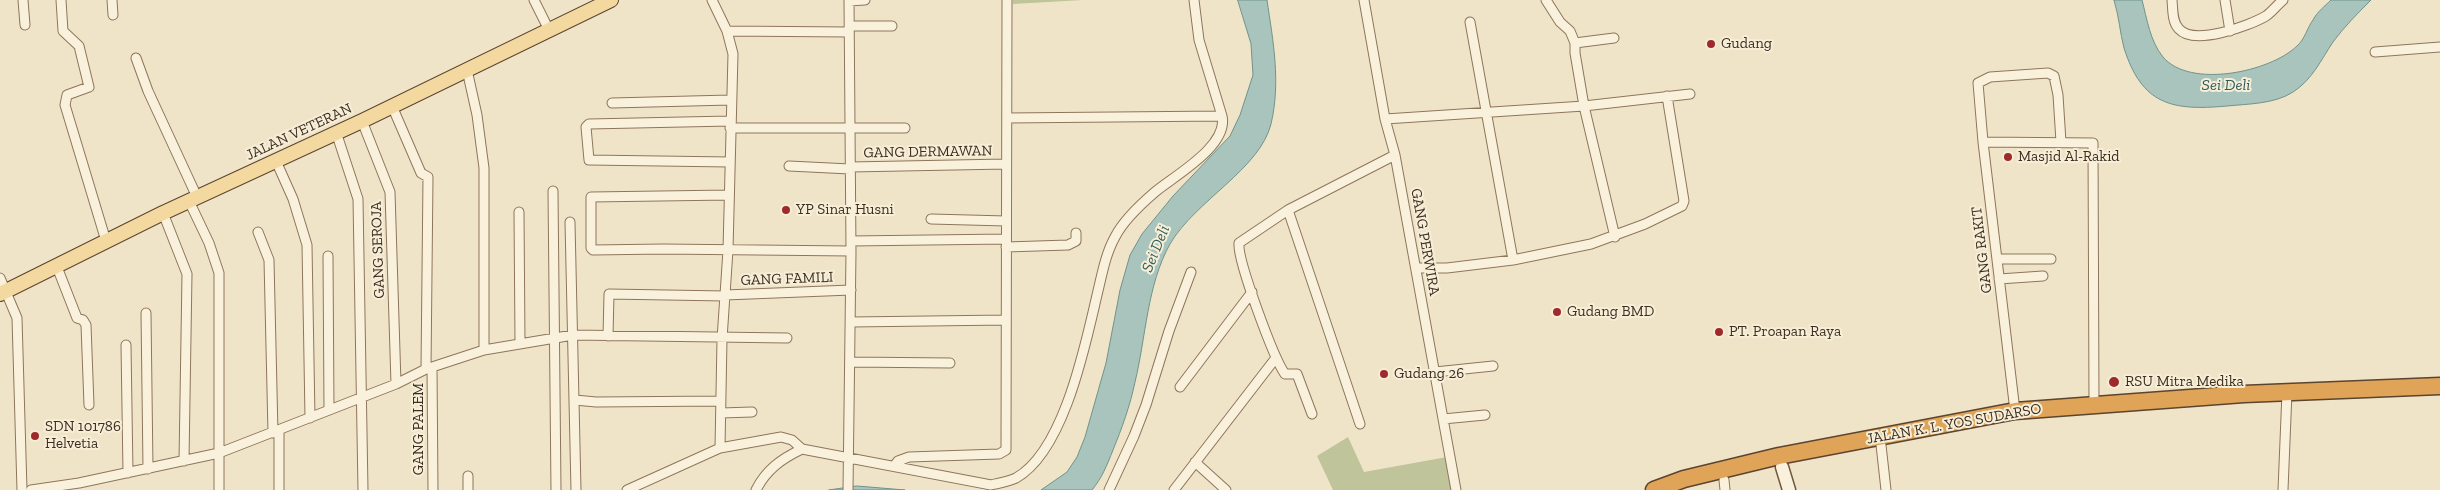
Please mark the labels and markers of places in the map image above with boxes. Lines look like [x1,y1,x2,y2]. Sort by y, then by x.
place label: Gudang [1721,35,1772,53]
marker: Gudang [1705,38,1717,50]
place label: Masjid Al-Rakid [2018,148,2120,166]
marker: Masjid Al-Rakid [2002,151,2014,163]
place label: YP Sinar Husni [796,201,894,219]
marker: YP Sinar Husni [780,204,792,216]
place label: Gudang BMD [1567,303,1654,321]
marker: Gudang BMD [1551,306,1563,318]
place label: PT. Proapan Raya [1729,323,1841,341]
marker: PT. Proapan Raya [1713,326,1725,338]
place label: Gudang 26 [1394,365,1464,383]
marker: Gudang 26 [1378,368,1390,380]
place label: RSU Mitra Medika [2125,373,2244,391]
marker: RSU Mitra Medika [2107,375,2121,389]
place label: SDN 101786 Helvetia [45,418,121,453]
marker: SDN 101786 Helvetia [29,430,41,442]

